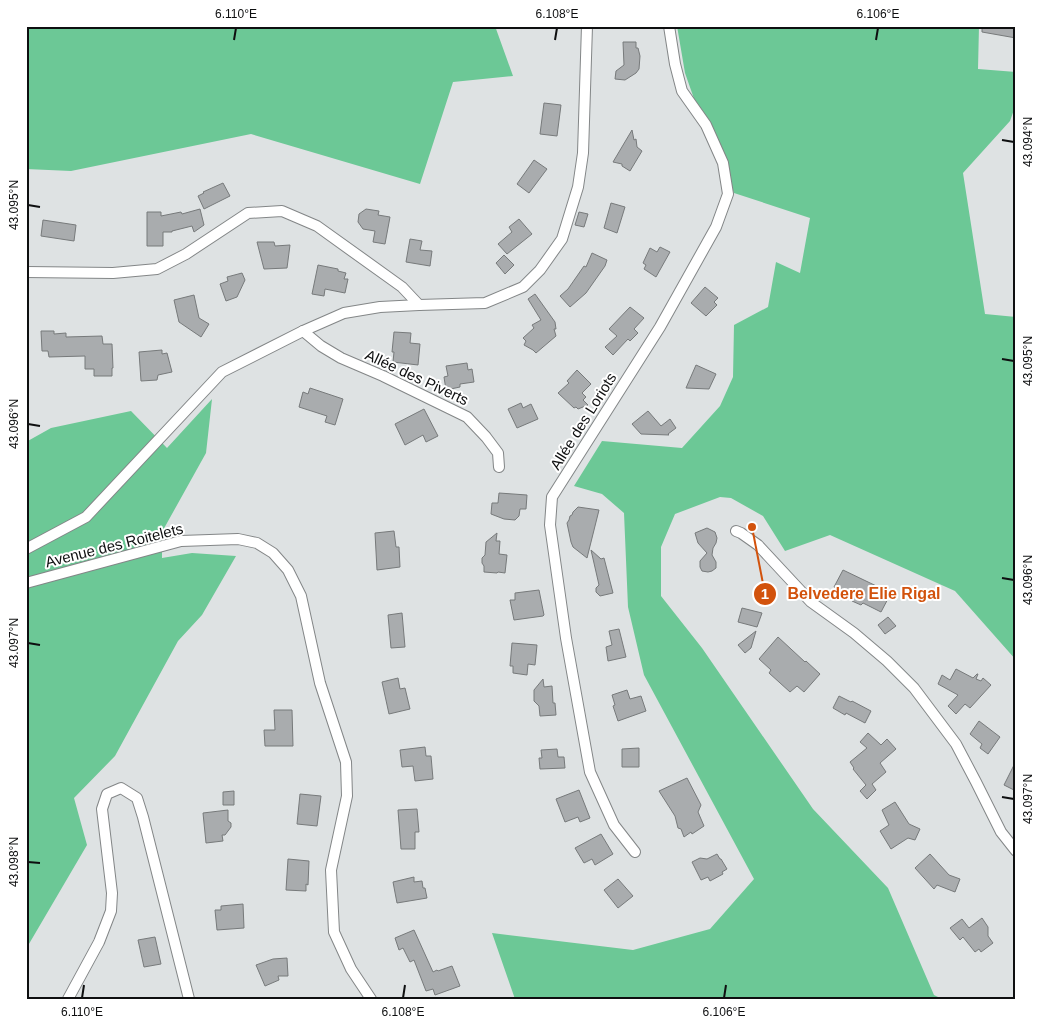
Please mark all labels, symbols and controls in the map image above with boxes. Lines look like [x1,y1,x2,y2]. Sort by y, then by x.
text: 6.110°E [215,7,257,21]
text: 6.108°E [536,7,578,21]
text: 6.106°E [857,7,899,21]
text: 43.094°N [1021,117,1035,167]
text: 43.095°N [7,180,21,230]
text: 43.095°N [1021,336,1035,386]
street label: Allée des Piverts [363,346,471,408]
street label: Allée des Loriots [546,369,620,473]
text: 43.096°N [7,399,21,449]
street label: Avenue des Roitelets [43,520,185,570]
text: 43.096°N [1021,555,1035,605]
callout: Belvedere Elie Rigal [753,578,951,609]
text: 1 [761,585,769,602]
text: Belvedere Elie Rigal [788,585,940,602]
text: 43.097°N [7,618,21,668]
text: 43.097°N [1021,774,1035,824]
text: 43.098°N [7,837,21,887]
text: 6.110°E [61,1005,103,1019]
text: 6.108°E [382,1005,424,1019]
text: 6.106°E [703,1005,745,1019]

